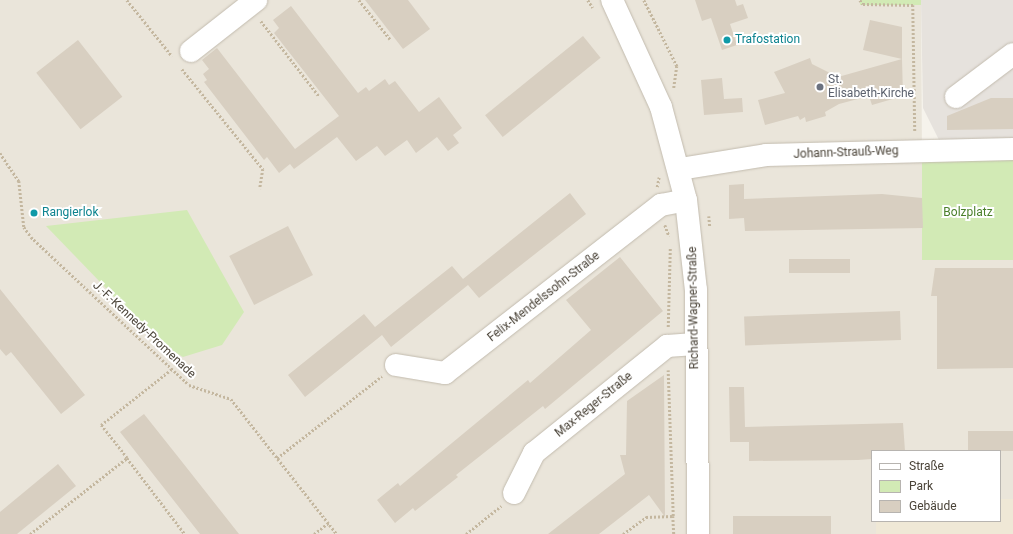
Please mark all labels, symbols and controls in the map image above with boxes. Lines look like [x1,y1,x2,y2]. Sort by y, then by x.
place label: Trafostation [735,33,800,47]
marker: Trafostation [722,35,732,45]
place label: St. Elisabeth-Kirche [828,73,914,101]
marker: St. Elisabeth-Kirche [815,82,825,92]
street label: Johann-Strauß-Weg [793,144,899,162]
place label: Rangierlok [42,206,98,220]
park label: Bolzplatz [943,206,993,220]
marker: Rangierlok [29,208,39,218]
street label: Richard-Wagner-Straße [686,246,702,370]
street label: Felix-Mendelssohn-Straße [485,249,603,345]
street label: J.-F.-Kennedy-Promenade [90,279,198,381]
street label: Max-Reger-Straße [552,369,636,441]
legend [871,450,1001,522]
text: Straße [909,459,944,473]
text: Park [909,479,933,493]
text: Gebäude [909,499,957,513]

